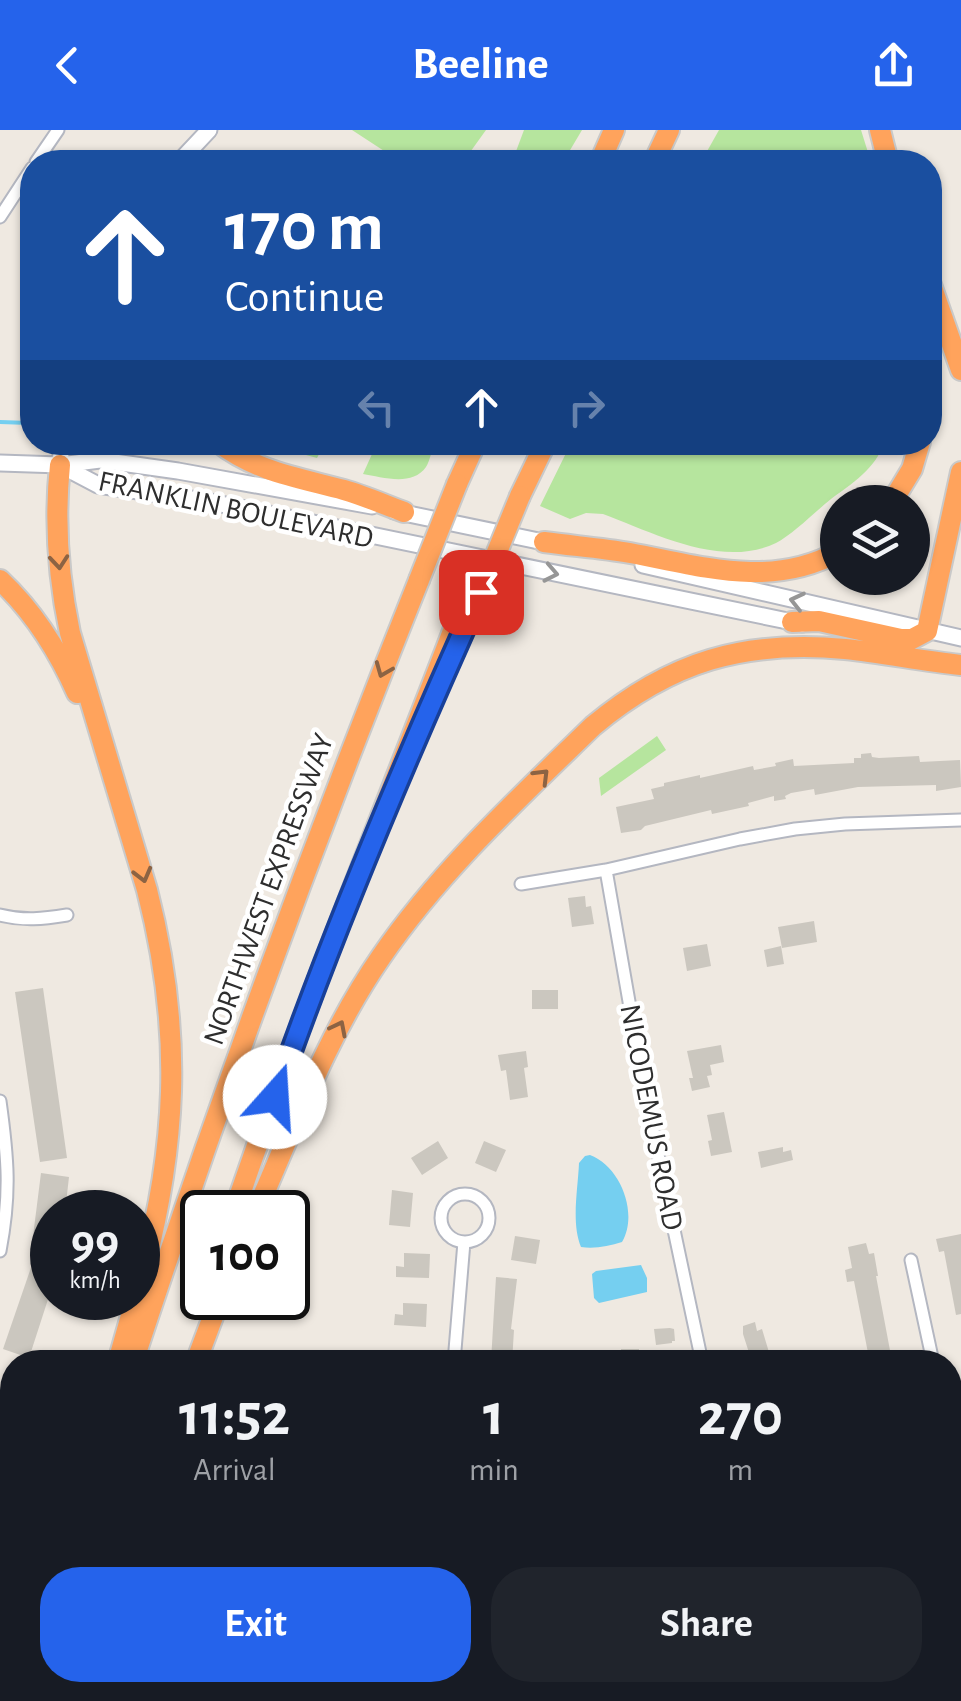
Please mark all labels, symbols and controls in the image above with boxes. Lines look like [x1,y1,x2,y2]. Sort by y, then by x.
icon: back [40,38,95,93]
icon: share [866,38,921,93]
text: Beeline [412,42,549,87]
icon: ahead [60,190,190,320]
text: 170 m [225,193,384,263]
text: Continue [225,275,384,320]
icon: left [349,380,404,435]
icon: ahead [454,380,509,435]
icon: right [559,380,614,435]
street label: FRANKLIN BOULEVARD [96,466,376,554]
map controls [820,485,930,595]
button: layers [820,485,930,595]
pin [439,550,524,635]
one-way arrow [47,554,69,570]
one-way arrow [542,562,559,583]
icon: arrive [454,565,509,620]
one-way arrow [789,592,806,613]
one-way arrow [374,660,394,678]
street label: NORTHWEST EXPRESSWAY [199,729,339,1049]
one-way arrow [530,770,548,788]
one-way arrow [131,866,152,883]
street label: NICODEMUS ROAD [614,1002,688,1233]
one-way arrow [327,1020,347,1038]
position arrow [223,1045,327,1149]
speed limit sign: 100 [180,1190,310,1320]
text: 99 [71,1218,119,1268]
text: km/h [69,1268,121,1293]
text: 11:52 [179,1386,290,1446]
text: 1 [483,1386,505,1446]
text: 270 [698,1386,783,1446]
text: Arrival [193,1454,276,1486]
text: min [469,1454,519,1486]
text: m [728,1454,753,1486]
button: Exit [40,1567,471,1682]
button: Share [491,1567,922,1682]

